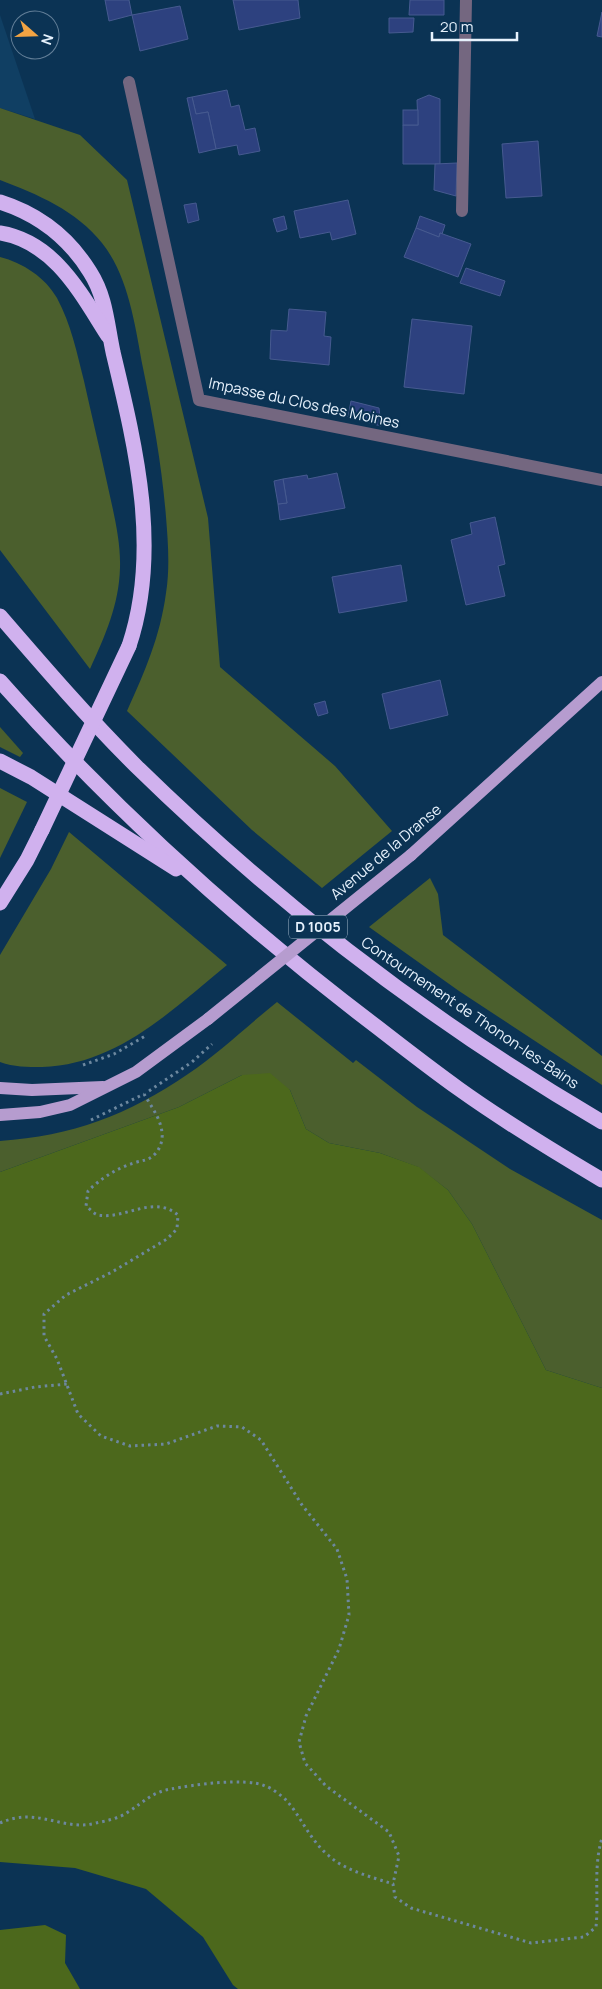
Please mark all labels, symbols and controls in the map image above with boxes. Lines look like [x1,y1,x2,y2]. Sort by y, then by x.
north arrow [10,10,60,60]
scale bar [432,10,517,42]
text: 20 m [440,16,473,37]
text: N [37,32,58,48]
street label: Impasse du Clos des Moines [207,372,402,433]
street label: Avenue de la Dranse [326,799,446,904]
road number: D 1005 [289,916,347,939]
street label: Contournement de Thonon-les-Bains [357,932,583,1094]

